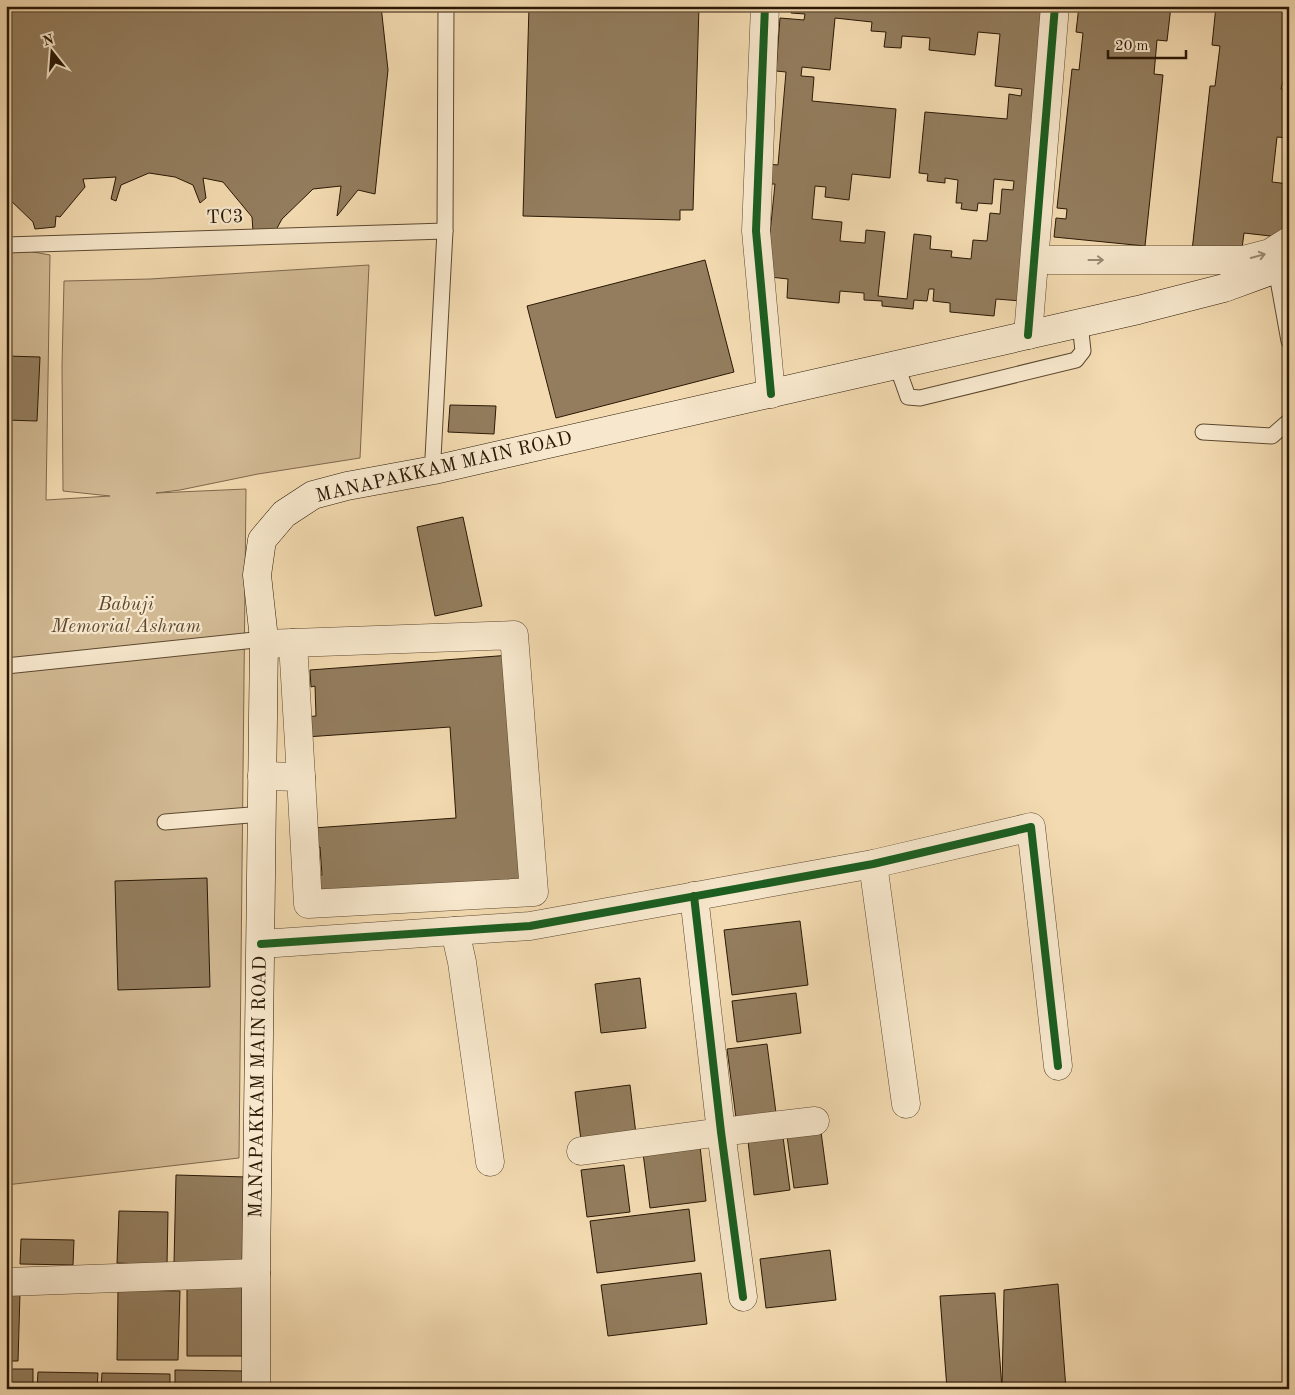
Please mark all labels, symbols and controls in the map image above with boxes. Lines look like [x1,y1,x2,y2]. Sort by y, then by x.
north arrow [28,28,78,78]
scale bar [1108,28,1185,60]
text: N [41,32,56,49]
text: 20 m [1115,39,1149,54]
street label: TC3 [206,208,244,228]
one-way arrow [1250,251,1266,261]
one-way arrow [1088,255,1104,265]
street label: MANAPAKKAM MAIN ROAD [314,429,574,507]
park label: Babuji Memorial Ashram [50,596,201,637]
street label: MANAPAKKAM MAIN ROAD [247,956,271,1218]

